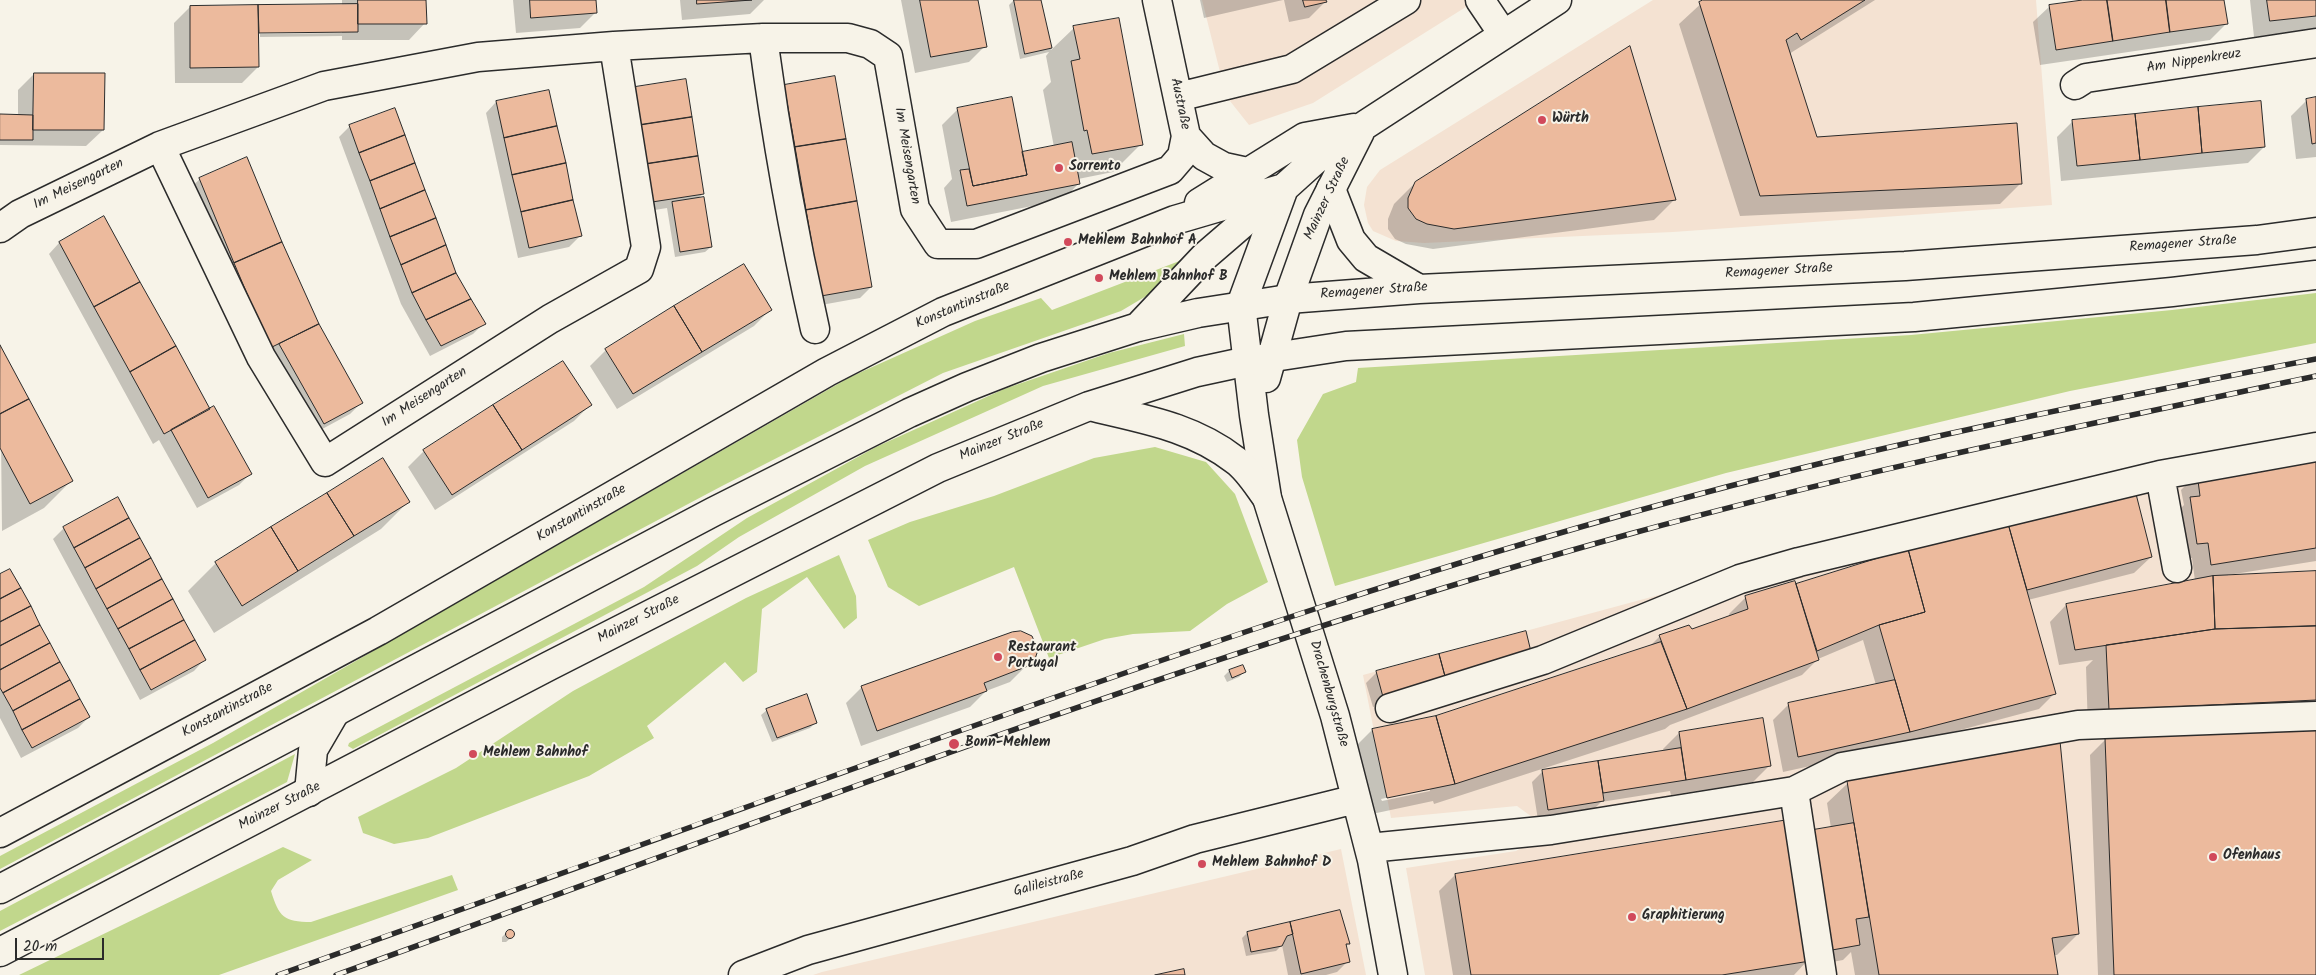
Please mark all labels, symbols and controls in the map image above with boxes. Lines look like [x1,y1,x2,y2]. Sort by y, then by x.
street label: Am Nippenkreuz [2145,46,2243,78]
street label: Austraße [1165,77,1193,131]
street label: Im Meisengarten [889,106,923,206]
place label: Würth [1552,112,1589,128]
marker: Würth [1536,114,1548,126]
street label: Mainzer Straße [1301,155,1355,243]
street label: Im Meisengarten [31,156,127,214]
place label: Sorrento [1069,160,1121,176]
marker: Sorrento [1053,162,1065,174]
street label: Remagener Straße [2129,233,2237,257]
place label: Mehlem Bahnhof A [1078,234,1197,250]
marker: Mehlem Bahnhof A [1062,236,1074,248]
street label: Remagener Straße [1725,261,1833,283]
place label: Mehlem Bahnhof B [1109,270,1228,286]
marker: Mehlem Bahnhof B [1093,272,1105,284]
street label: Konstantinstraße [913,279,1013,333]
street label: Remagener Straße [1320,280,1428,304]
street label: Im Meisengarten [379,364,471,432]
street label: Mainzer Straße [957,416,1047,466]
street label: Konstantinstraße [534,482,630,546]
street label: Mainzer Straße [595,592,683,648]
street label: Drachenburgstraße [1305,639,1351,749]
place label: Restaurant Portugal [1008,641,1076,674]
marker: Restaurant Portugal [992,651,1004,663]
street label: Konstantinstraße [180,680,276,742]
place label: Bonn-Mehlem [965,736,1050,752]
marker: Bonn-Mehlem [947,737,961,751]
place label: Mehlem Bahnhof [483,746,588,762]
marker: Mehlem Bahnhof [467,748,479,760]
street label: Mainzer Straße [236,779,324,835]
place label: Ofenhaus [2223,849,2281,865]
marker: Ofenhaus [2207,851,2219,863]
place label: Mehlem Bahnhof D [1212,856,1331,872]
marker: Mehlem Bahnhof D [1196,858,1208,870]
street label: Galileistraße [1012,867,1086,901]
place label: Graphitierung [1642,909,1725,925]
marker: Graphitierung [1626,911,1638,923]
scale bar [18,928,106,960]
text: 20 m [23,935,57,959]

